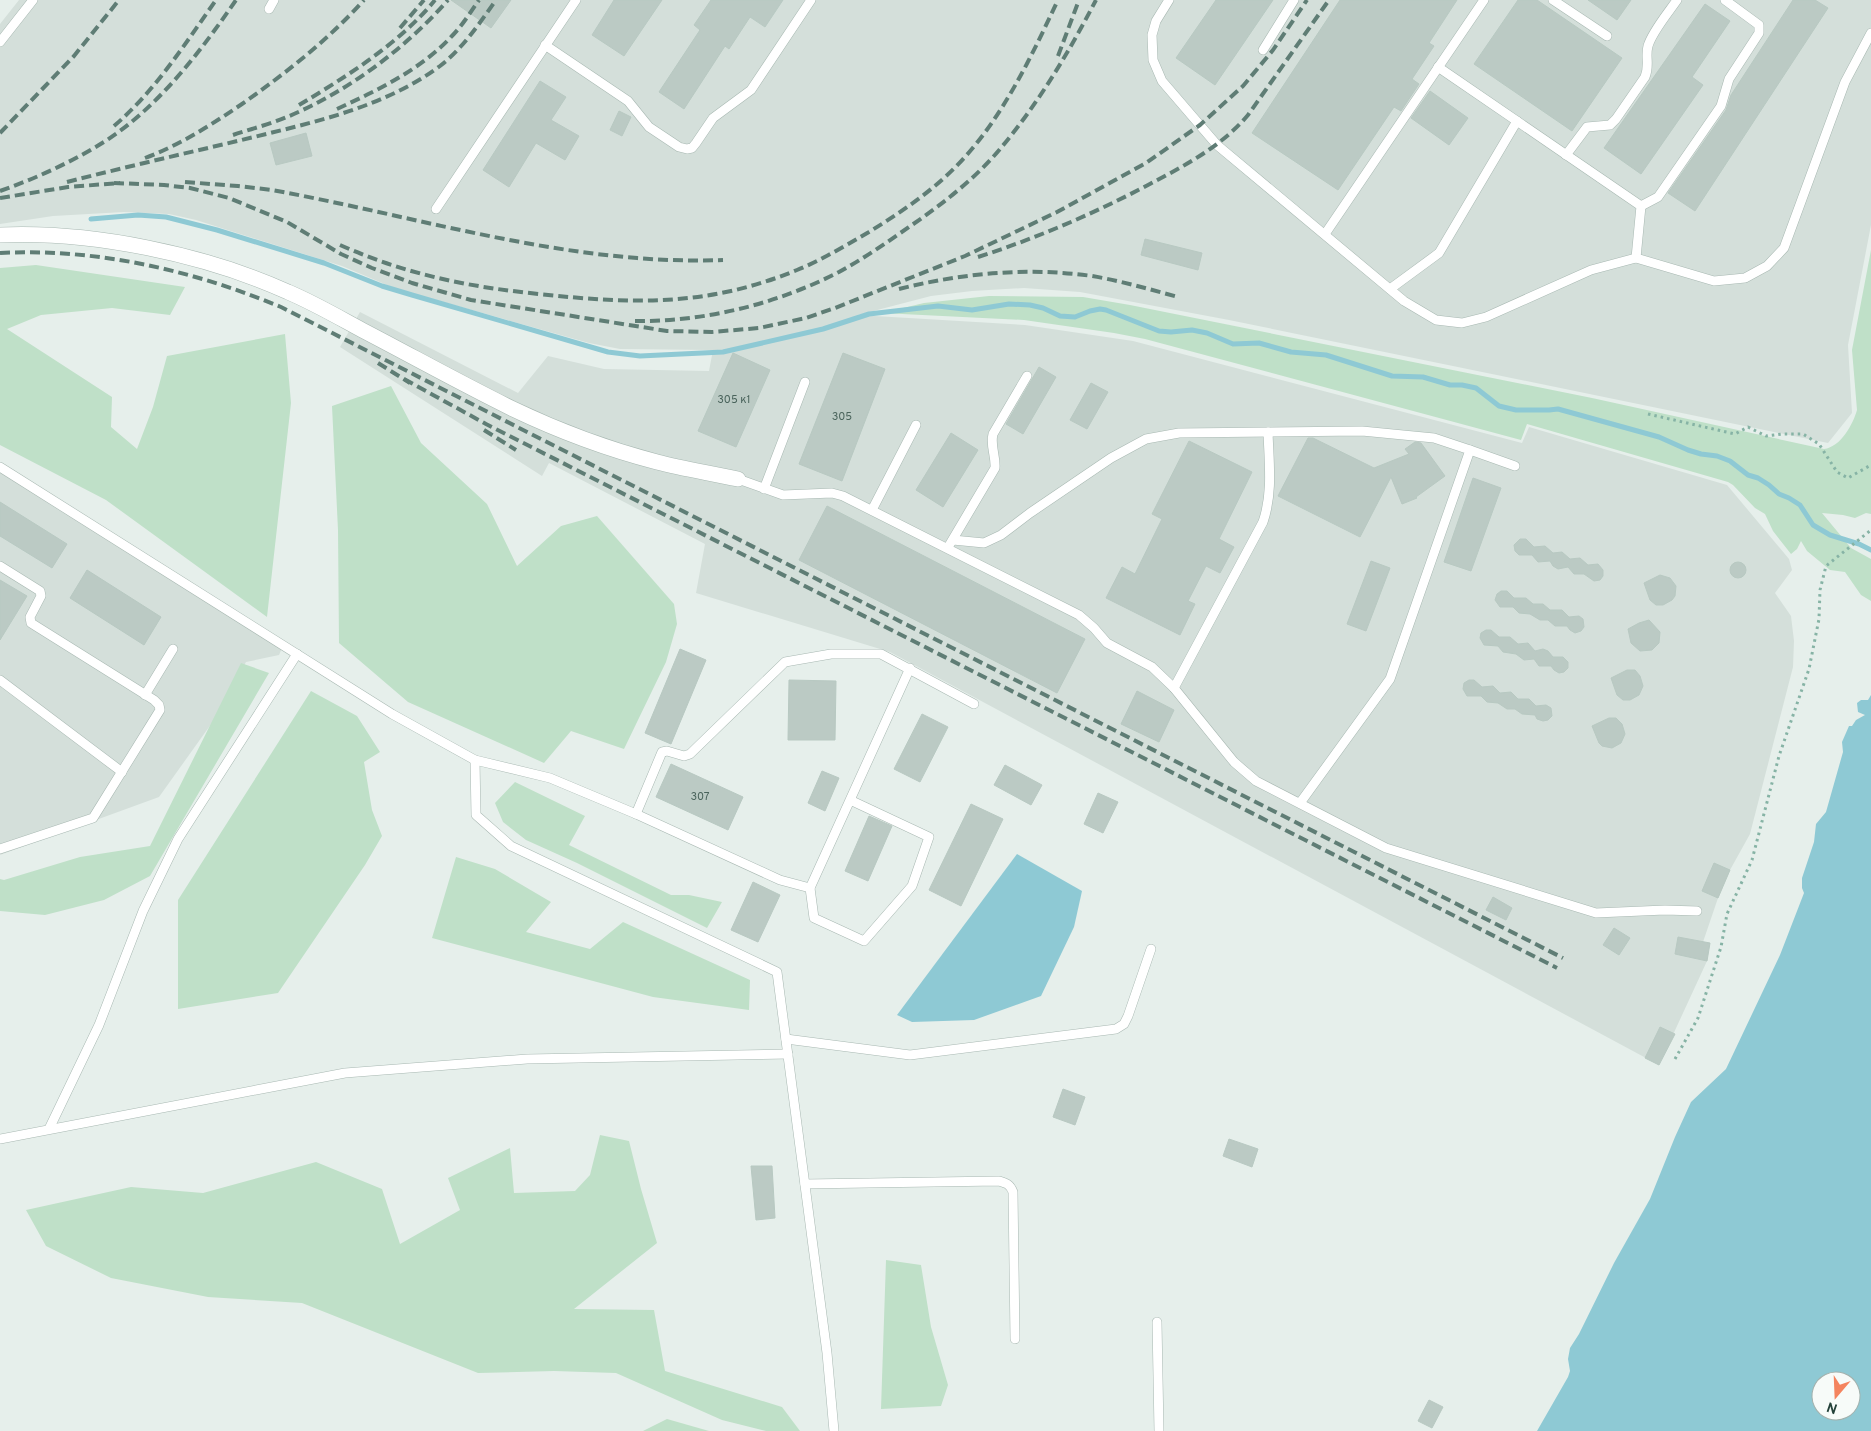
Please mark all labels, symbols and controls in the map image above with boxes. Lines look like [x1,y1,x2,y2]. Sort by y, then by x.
house number: 305 к1 [717,393,751,407]
house number: 305 [832,410,852,424]
house number: 307 [691,790,710,804]
north arrow [1811,1371,1861,1421]
text: N [1825,1397,1840,1417]

